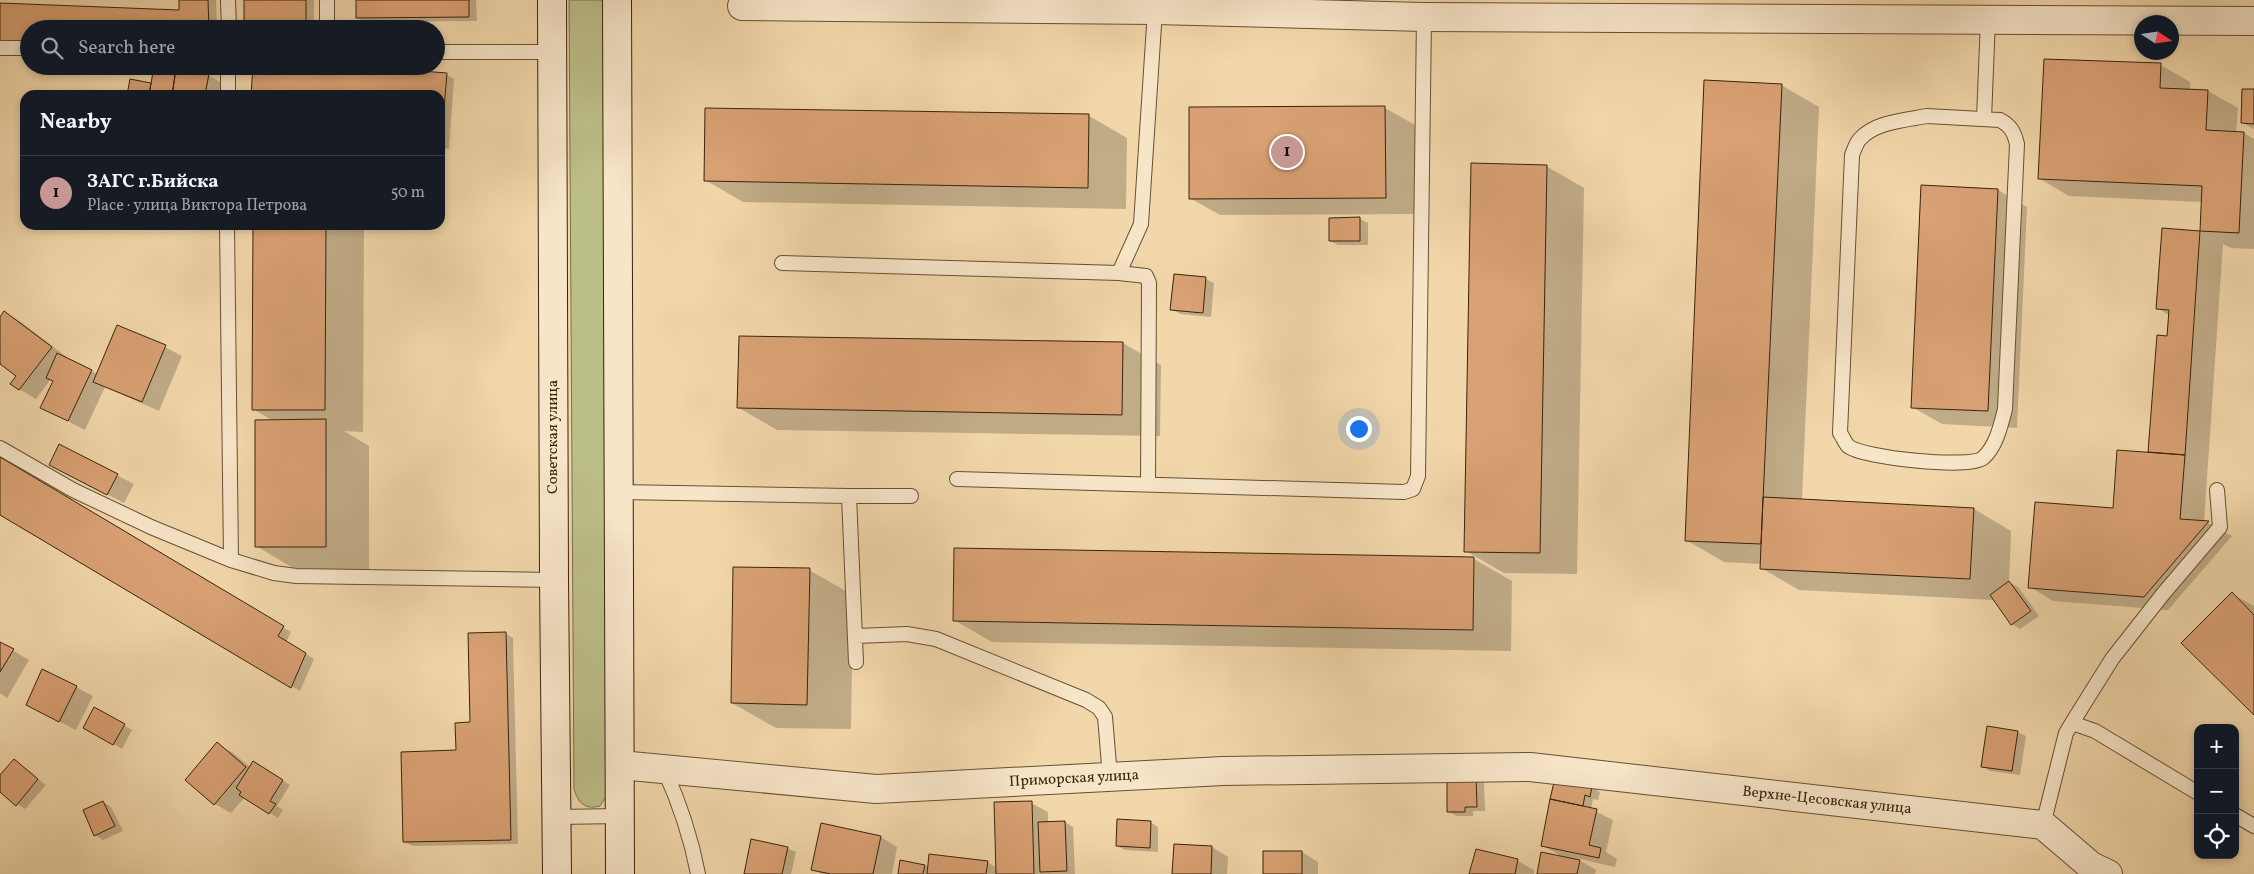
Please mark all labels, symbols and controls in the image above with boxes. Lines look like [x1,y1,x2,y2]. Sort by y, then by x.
north arrow [2134,15,2179,60]
search box [20,20,445,75]
icon: search [38,34,66,62]
text: Search here [78,35,175,61]
text: Nearby [40,108,111,137]
pin: 1 [1271,133,1303,171]
text: ЗАГС г.Бийска [87,169,219,195]
text: 1 [53,182,59,204]
text: 50 m [391,182,425,204]
text: Place · улица Виктора Петрова [87,195,307,217]
street label: Советская улица [543,380,564,494]
your location [1346,416,1372,442]
map controls [2194,724,2239,859]
button: + [2194,724,2239,769]
street label: Приморская улица [1009,765,1139,793]
button: − [2194,769,2239,814]
street label: Верхне-Цесовская улица [1741,782,1913,820]
button: locate [2194,814,2239,859]

